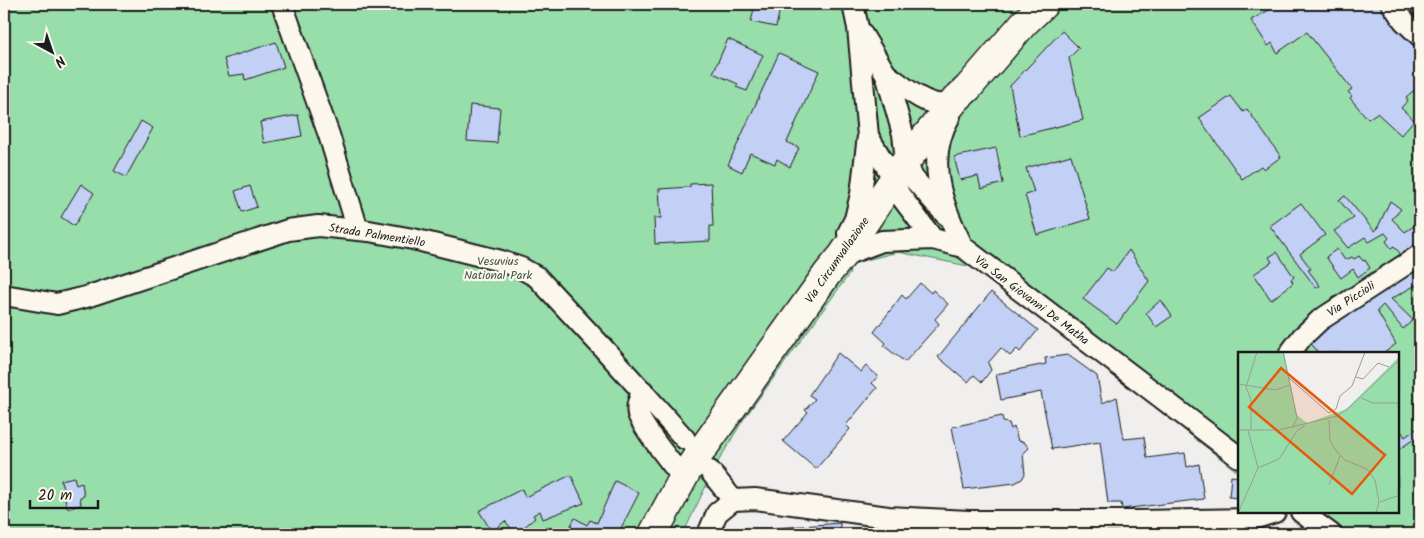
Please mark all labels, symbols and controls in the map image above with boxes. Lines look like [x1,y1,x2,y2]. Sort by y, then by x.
north arrow [28,28,78,78]
text: N [49,50,70,73]
street label: Via Circumvallazione [800,213,875,307]
street label: Strada Palmentiello [327,218,427,253]
street label: Via San Giovanni De Matha [970,251,1093,350]
park label: Vesuvius National Park [464,252,532,285]
street label: Via Piccioli [1324,276,1380,322]
inset map [1238,352,1399,513]
scale bar [30,478,98,510]
text: 20 m [38,484,72,508]

